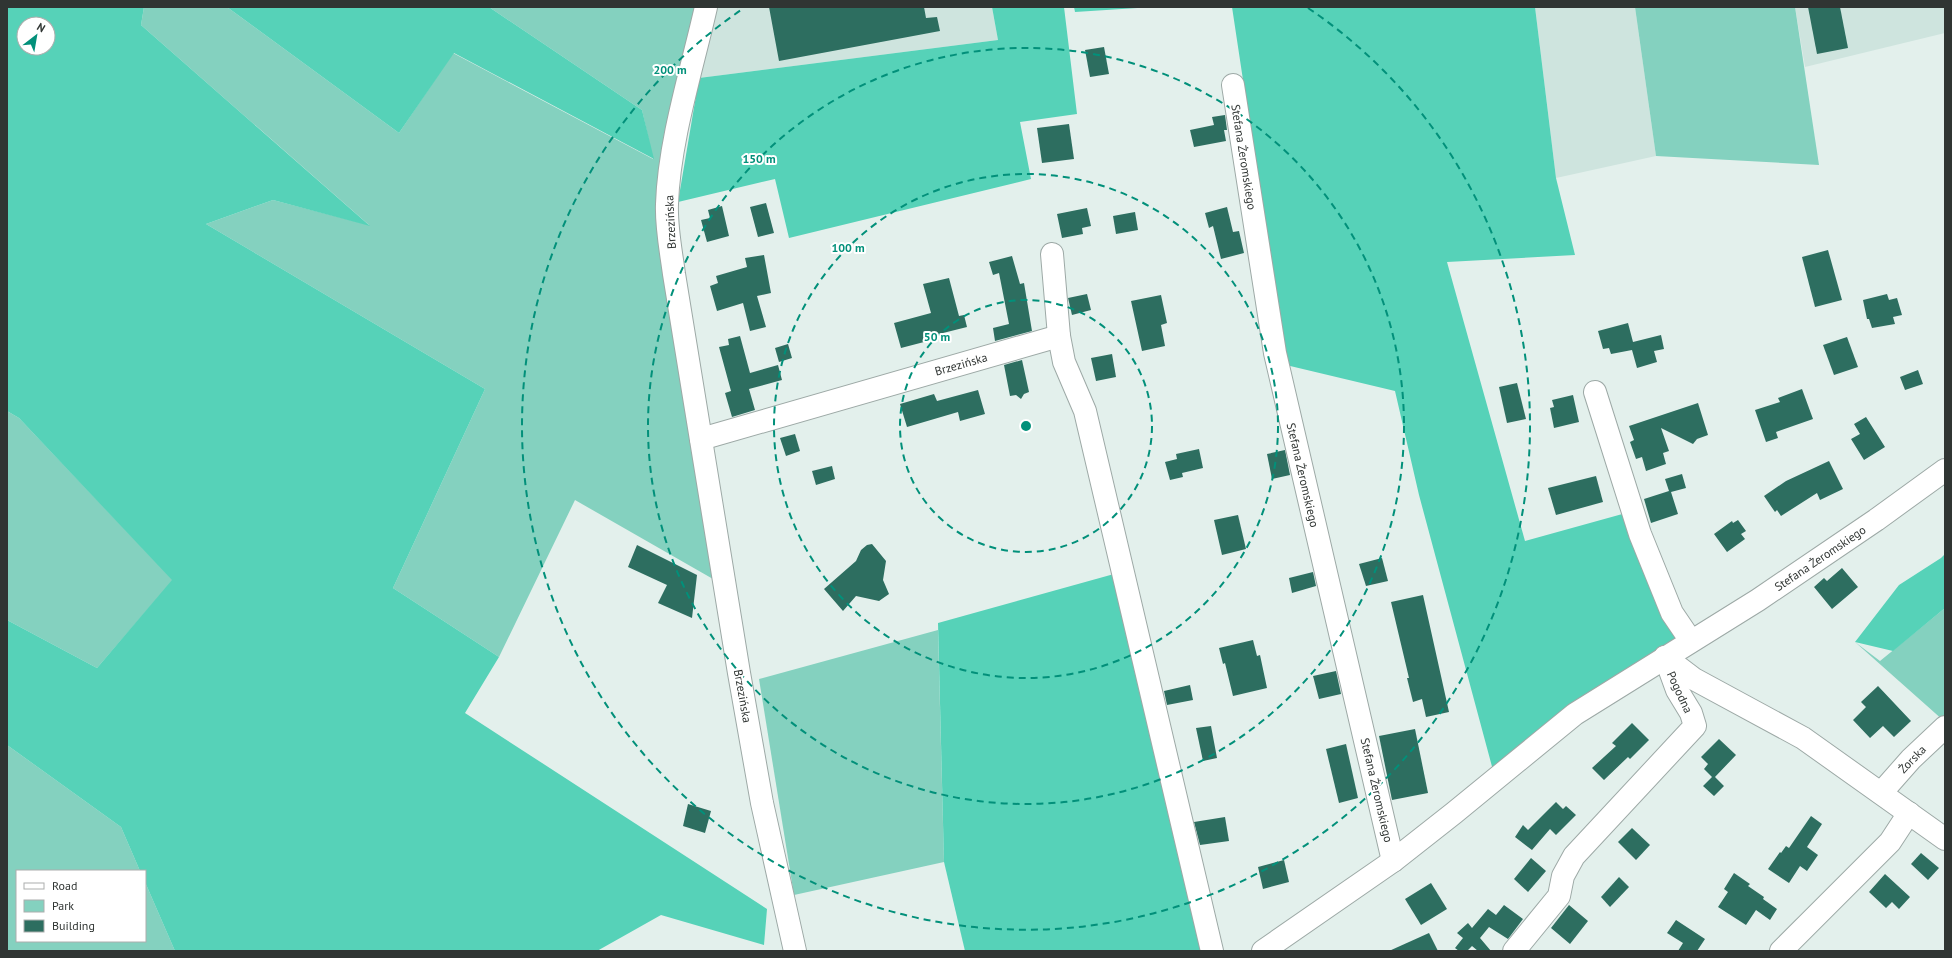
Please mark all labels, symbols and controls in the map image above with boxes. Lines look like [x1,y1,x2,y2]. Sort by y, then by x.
north arrow [16,16,56,56]
text: N [34,20,48,35]
text: 200 m [653,62,687,77]
street label: Stefana Żeromskiego [1228,103,1260,211]
text: 150 m [742,151,776,166]
street label: Brzezińska [661,195,679,249]
text: 100 m [831,240,865,255]
text: 50 m [924,329,950,344]
street label: Brzezińska [933,349,989,379]
centre of rings [1019,419,1033,433]
street label: Stefana Żeromskiego [1284,421,1322,529]
street label: Stefana Żeromskiego [1772,522,1868,594]
street label: Brzezińska [731,668,755,724]
street label: Pogodna [1664,669,1696,715]
street label: Stefana Żeromskiego [1358,736,1396,844]
street label: Żorska [1895,742,1929,776]
legend [16,870,146,942]
text: Road [52,878,77,893]
text: Park [52,898,74,913]
text: Building [52,918,95,933]

